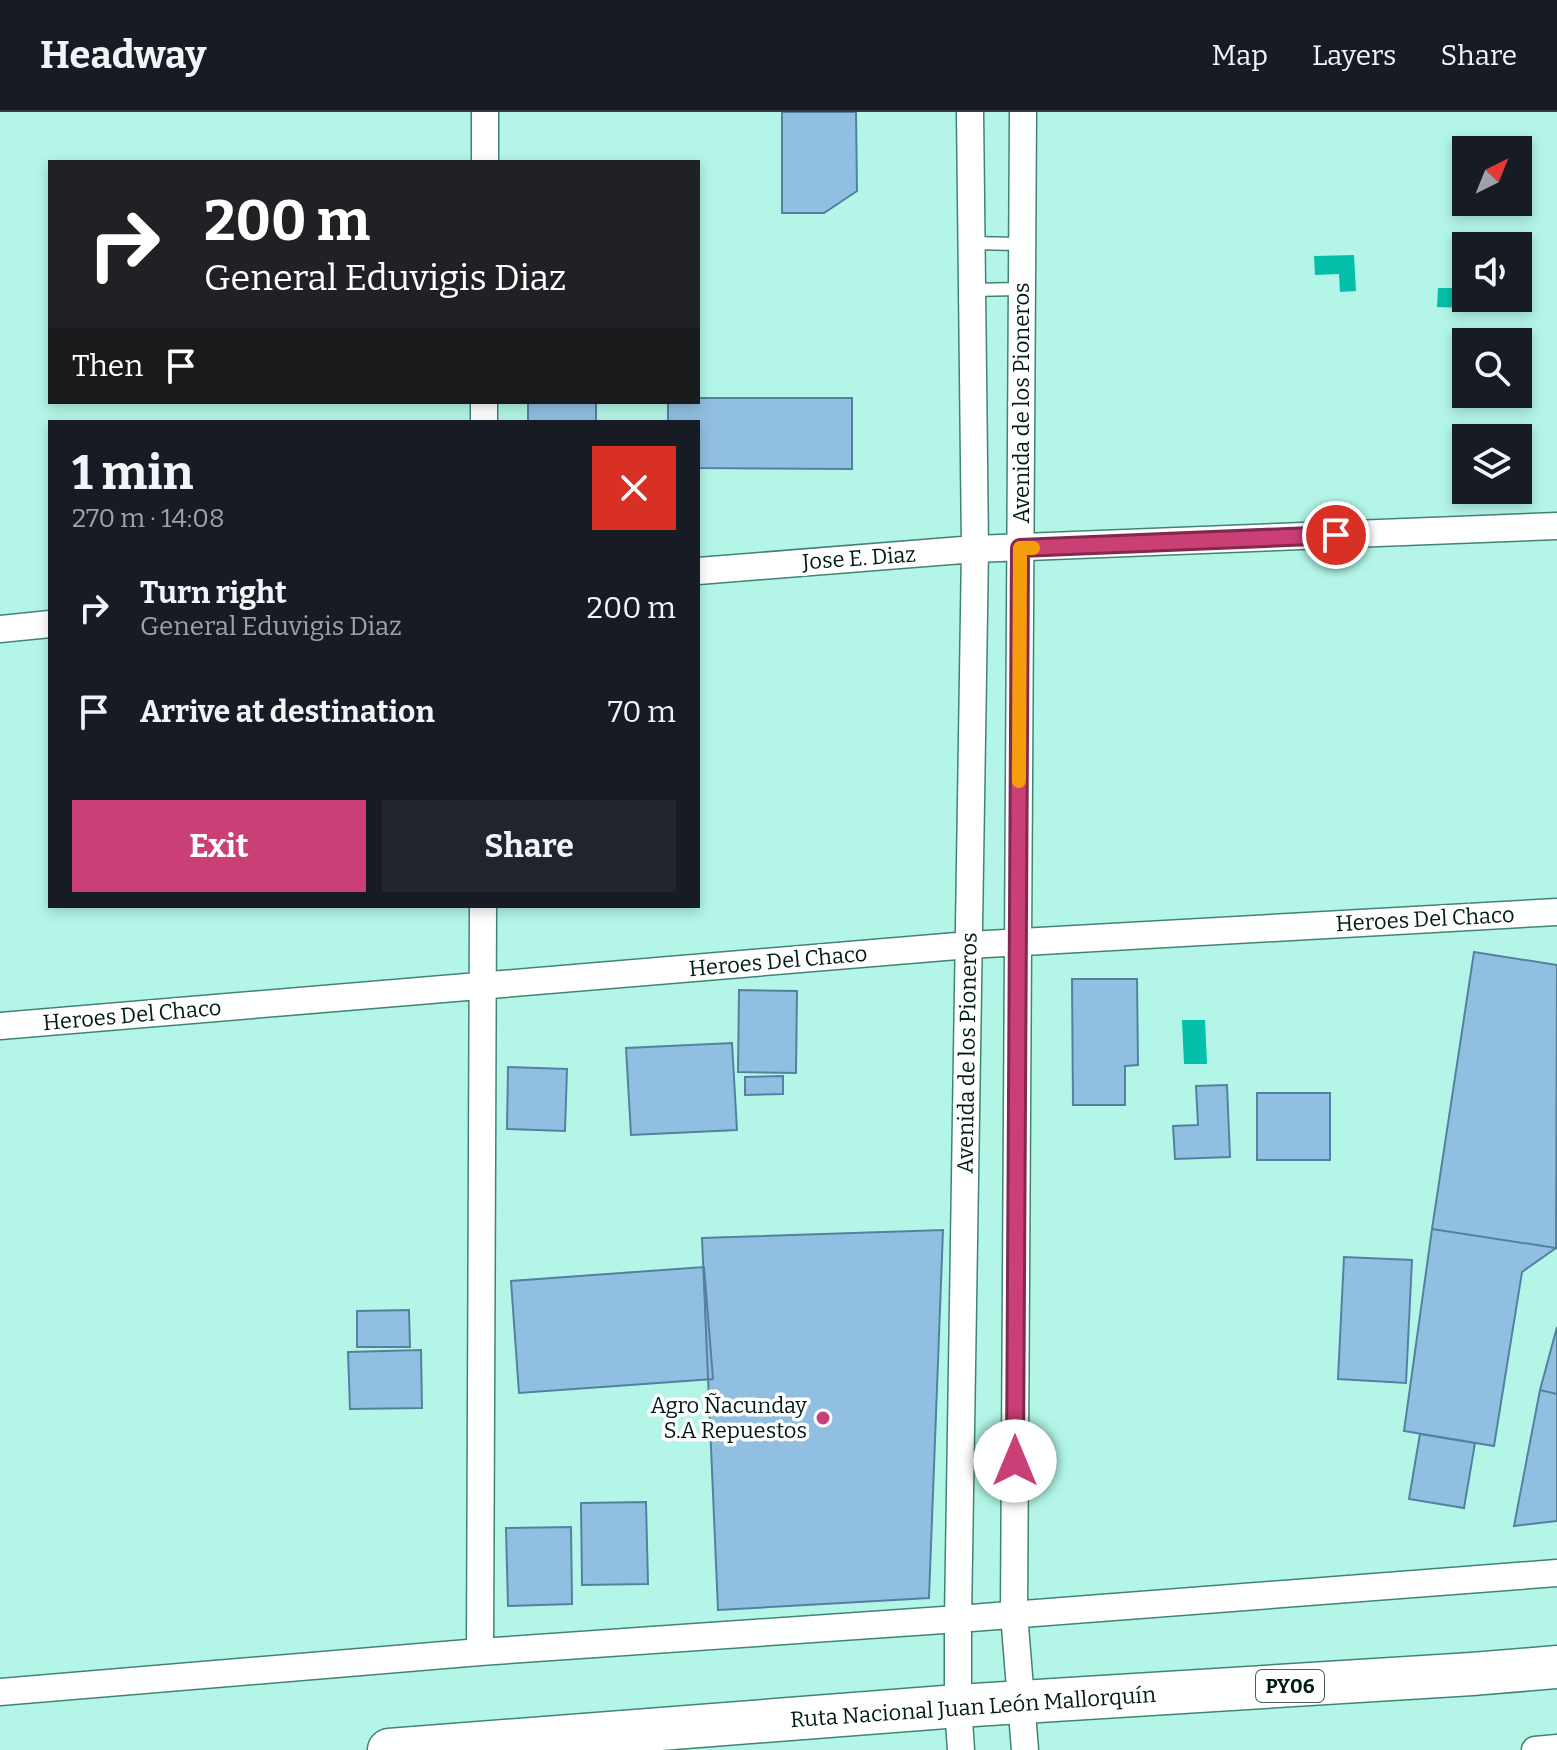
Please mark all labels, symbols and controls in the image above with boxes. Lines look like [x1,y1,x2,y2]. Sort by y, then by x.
text: Headway [40,32,206,78]
text: Map [1211,39,1268,72]
text: Layers [1312,39,1396,72]
text: Share [1440,39,1517,72]
north arrow [1452,136,1532,216]
map controls [1452,136,1532,504]
text: 200 m [204,188,370,255]
icon: right [72,192,176,296]
button: sound [1452,232,1532,312]
text: General Eduvigis Diaz [204,256,566,300]
street label: Avenida de los Pioneros [1008,282,1035,524]
button: search [1452,328,1532,408]
icon: arrive [159,344,203,388]
text: Then [72,348,143,384]
button: layers [1452,424,1532,504]
text: 1 min [72,444,193,502]
button: close [592,446,676,530]
pin [1302,501,1370,569]
text: 270 m · 14:08 [72,503,225,534]
icon: arrive [1314,513,1358,557]
street label: Jose E. Diaz [800,541,917,575]
text: Turn right [140,575,287,611]
icon: right [72,586,116,630]
text: 200 m [587,590,676,626]
text: General Eduvigis Diaz [140,611,402,642]
icon: arrive [72,690,116,734]
text: Arrive at destination [140,694,435,730]
text: 70 m [608,694,676,730]
button: Exit [72,800,366,892]
button: Share [382,800,676,892]
street label: Heroes Del Chaco [1335,901,1515,937]
street label: Avenida de los Pioneros [951,932,983,1174]
street label: Heroes Del Chaco [688,940,868,982]
street label: Heroes Del Chaco [42,994,222,1036]
place label: Agro Ñacunday S.A Repuestos [650,1392,807,1444]
marker: Agro Ñacunday S.A Repuestos [814,1409,832,1427]
position arrow [973,1419,1057,1503]
road number: PY06 [1256,1670,1324,1702]
street label: Ruta Nacional Juan León Mallorquín [789,1681,1157,1733]

